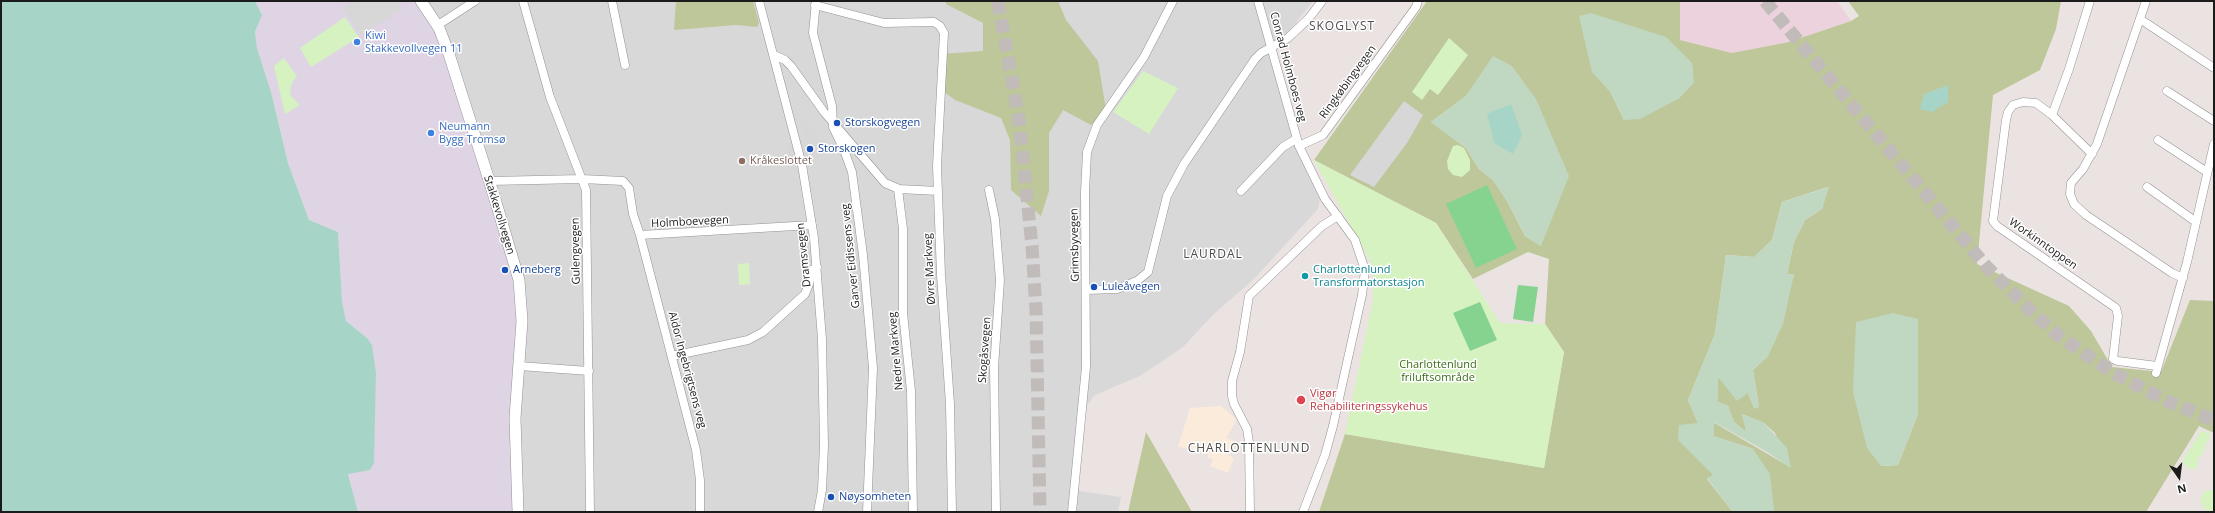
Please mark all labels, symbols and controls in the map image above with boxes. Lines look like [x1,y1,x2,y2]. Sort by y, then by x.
street label: Conrad Holmboes veg [1267,11,1309,123]
district label: SKOGLYST [1309,20,1375,34]
place label: Kiwi Stakkevollvegen 11 [365,29,462,55]
marker: Kiwi Stakkevollvegen 11 [352,37,362,47]
street label: Ringkøbingvegen [1317,43,1379,121]
place label: Storskogvegen [845,116,920,130]
marker: Storskogvegen [832,118,842,128]
place label: Neumann Bygg Tromsø [439,120,506,146]
marker: Neumann Bygg Tromsø [426,128,436,138]
place label: Storskogen [818,142,876,156]
marker: Storskogen [805,144,815,154]
place label: Kråkeslottet [750,154,812,168]
marker: Kråkeslottet [737,156,747,166]
street label: Stakkevollvegen [481,174,517,256]
street label: Garver Eidissens veg [839,203,863,309]
street label: Grimsbyvegen [1068,208,1082,282]
street label: Holmboevegen [651,213,729,231]
street label: Workinntoppen [2006,216,2080,272]
street label: Gulengvegen [569,217,583,285]
street label: Dramsvegen [794,222,814,288]
street label: Øvre Markveg [922,233,938,305]
district label: LAURDAL [1183,248,1243,262]
place label: Arneberg [513,263,561,277]
place label: Charlottenlund Transformatorstasjon [1313,263,1424,289]
marker: Arneberg [500,265,510,275]
marker: Charlottenlund Transformatorstasjon [1300,271,1310,281]
place label: Luleåvegen [1102,280,1160,294]
marker: Luleåvegen [1089,282,1099,292]
street label: Aldor Ingebrigtsens veg [665,310,709,430]
street label: Nedre Markveg [886,311,906,391]
street label: Skogåsvegen [976,316,994,384]
park label: Charlottenlund friluftsområde [1399,358,1477,384]
place label: Vigør Rehabiliteringssykehus [1310,387,1428,413]
marker: Vigør Rehabiliteringssykehus [1295,394,1307,406]
district label: CHARLOTTENLUND [1188,442,1310,456]
north arrow [2159,457,2199,497]
text: N [2176,481,2188,497]
place label: Nøysomheten [839,490,911,504]
marker: Nøysomheten [826,492,836,502]

